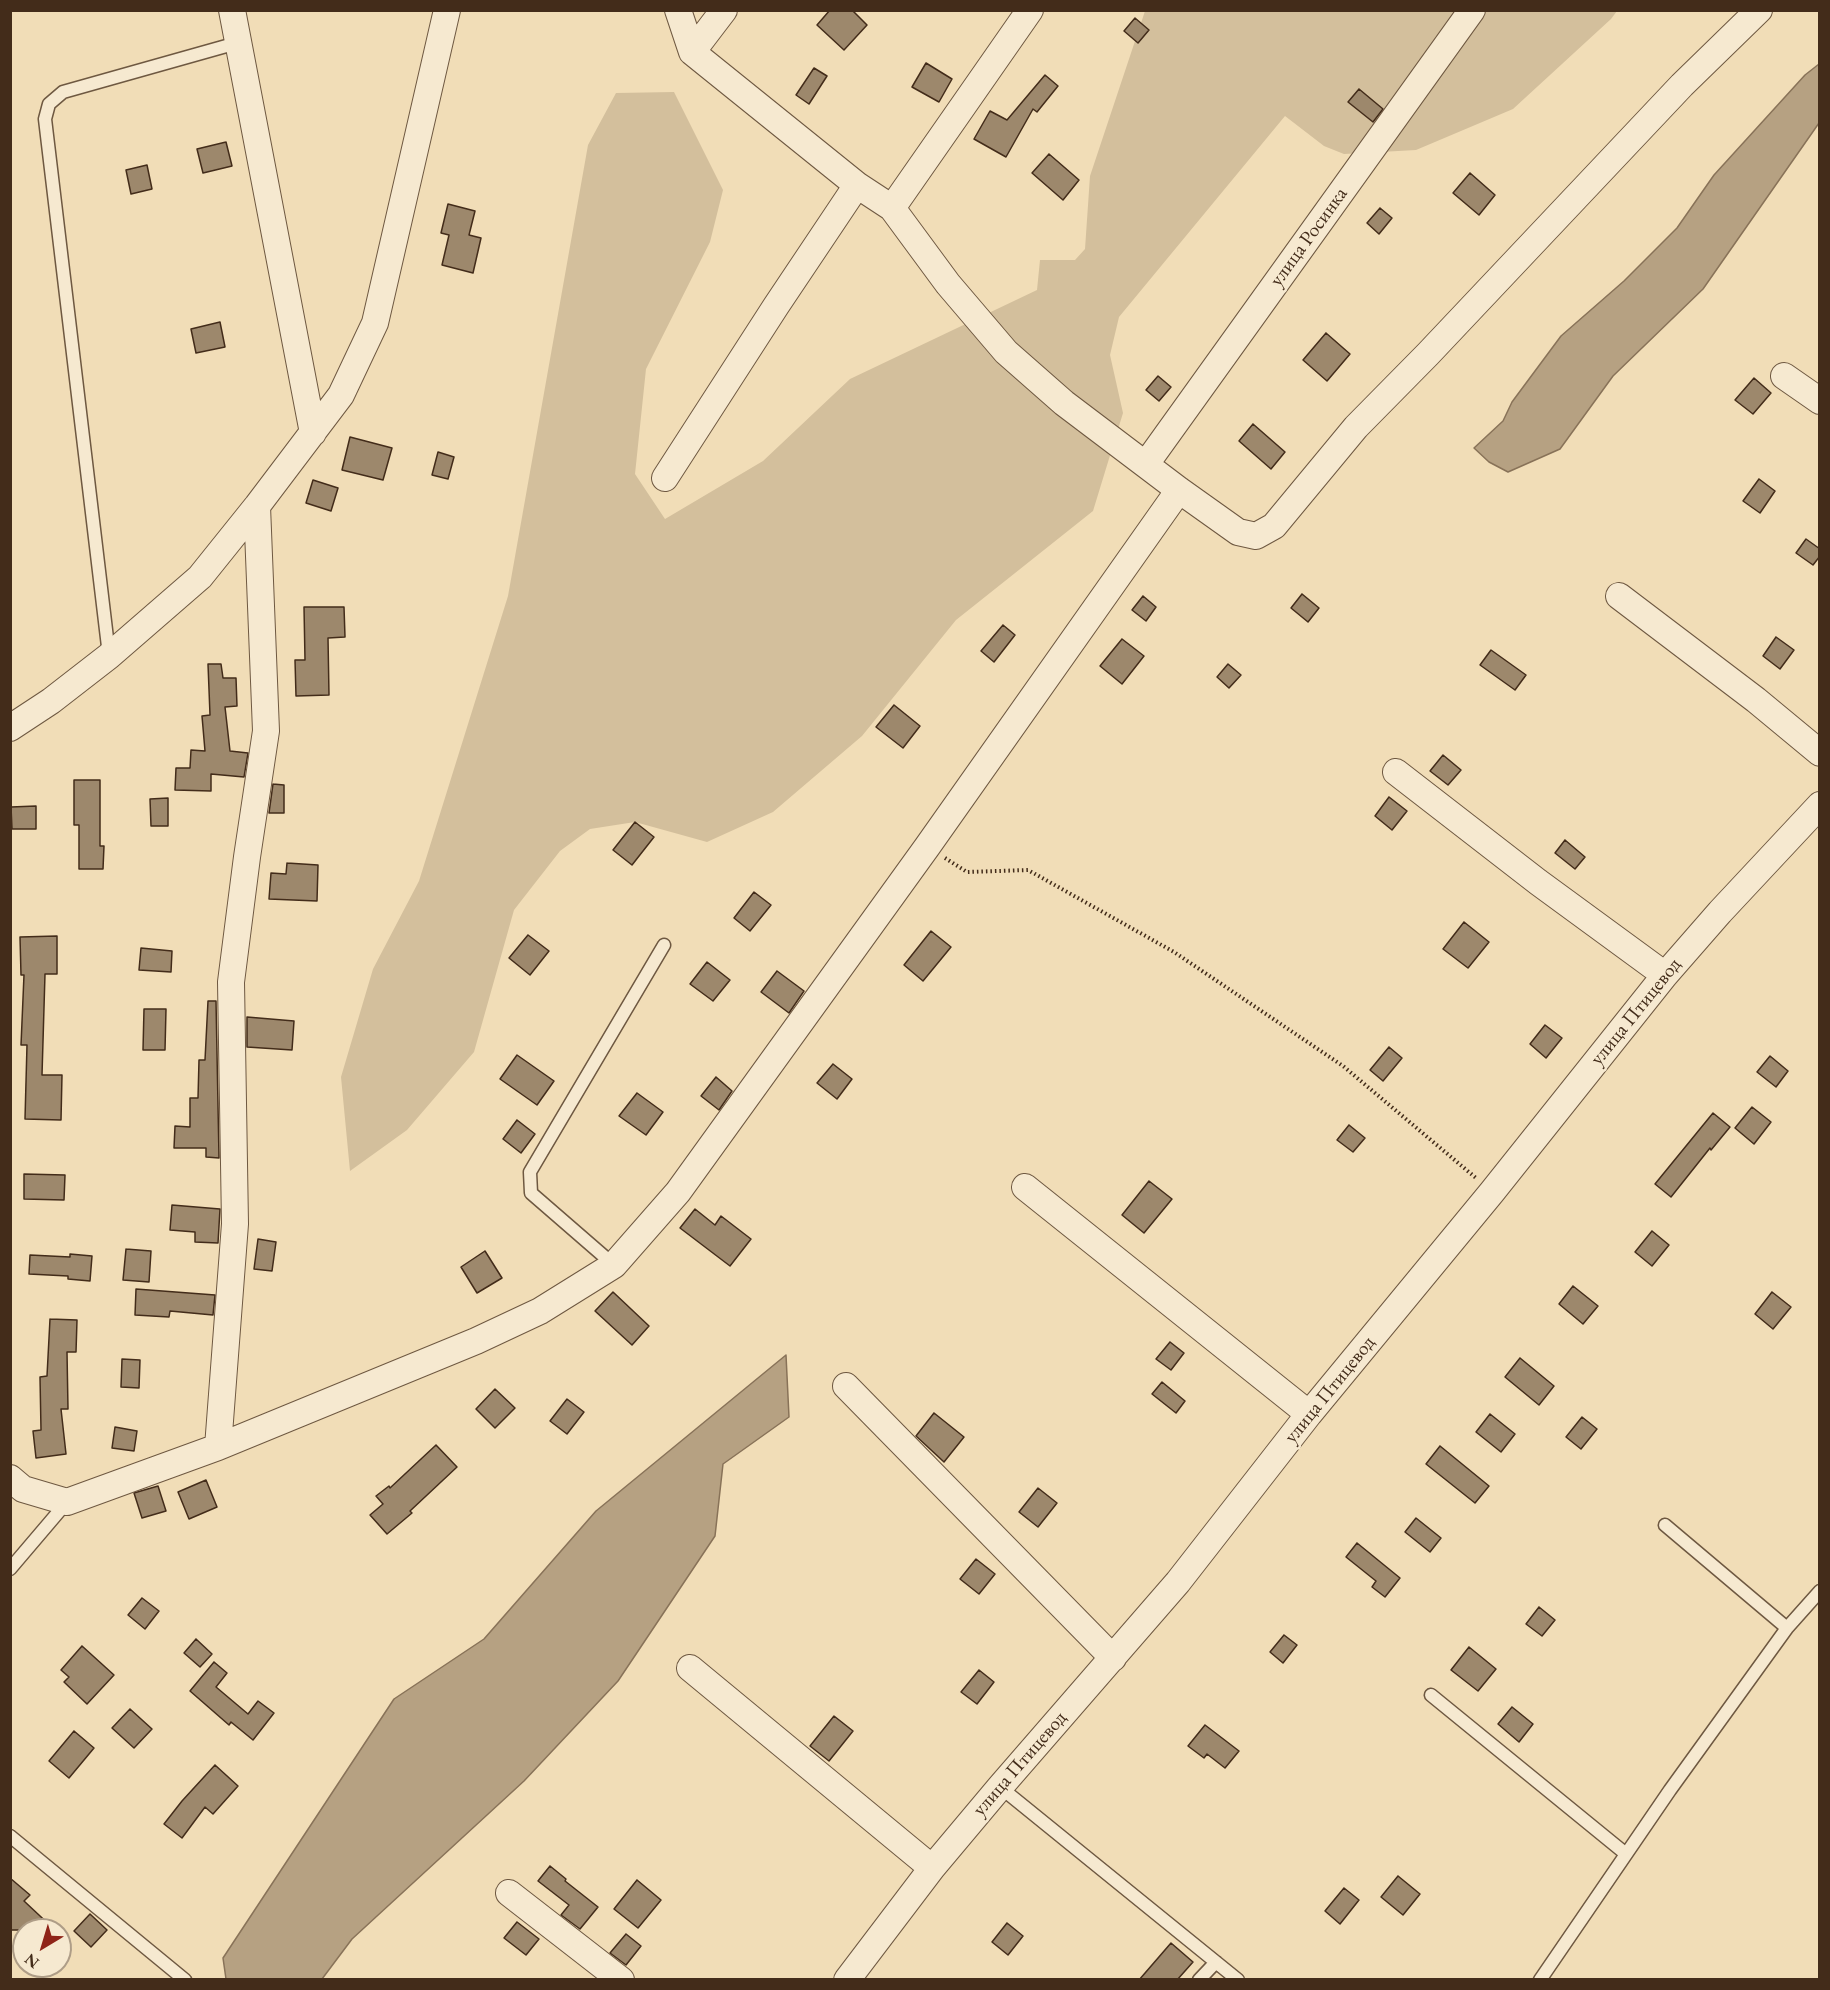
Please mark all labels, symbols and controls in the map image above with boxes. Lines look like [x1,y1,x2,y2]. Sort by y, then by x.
street label: улица Росинка [1265,183,1353,291]
street label: улица Птицевод [1585,954,1687,1070]
street label: улица Птицевод [1279,1332,1381,1448]
street label: улица Птицевод [968,1707,1072,1821]
north arrow [12,1918,72,1978]
text: N [20,1949,43,1973]

